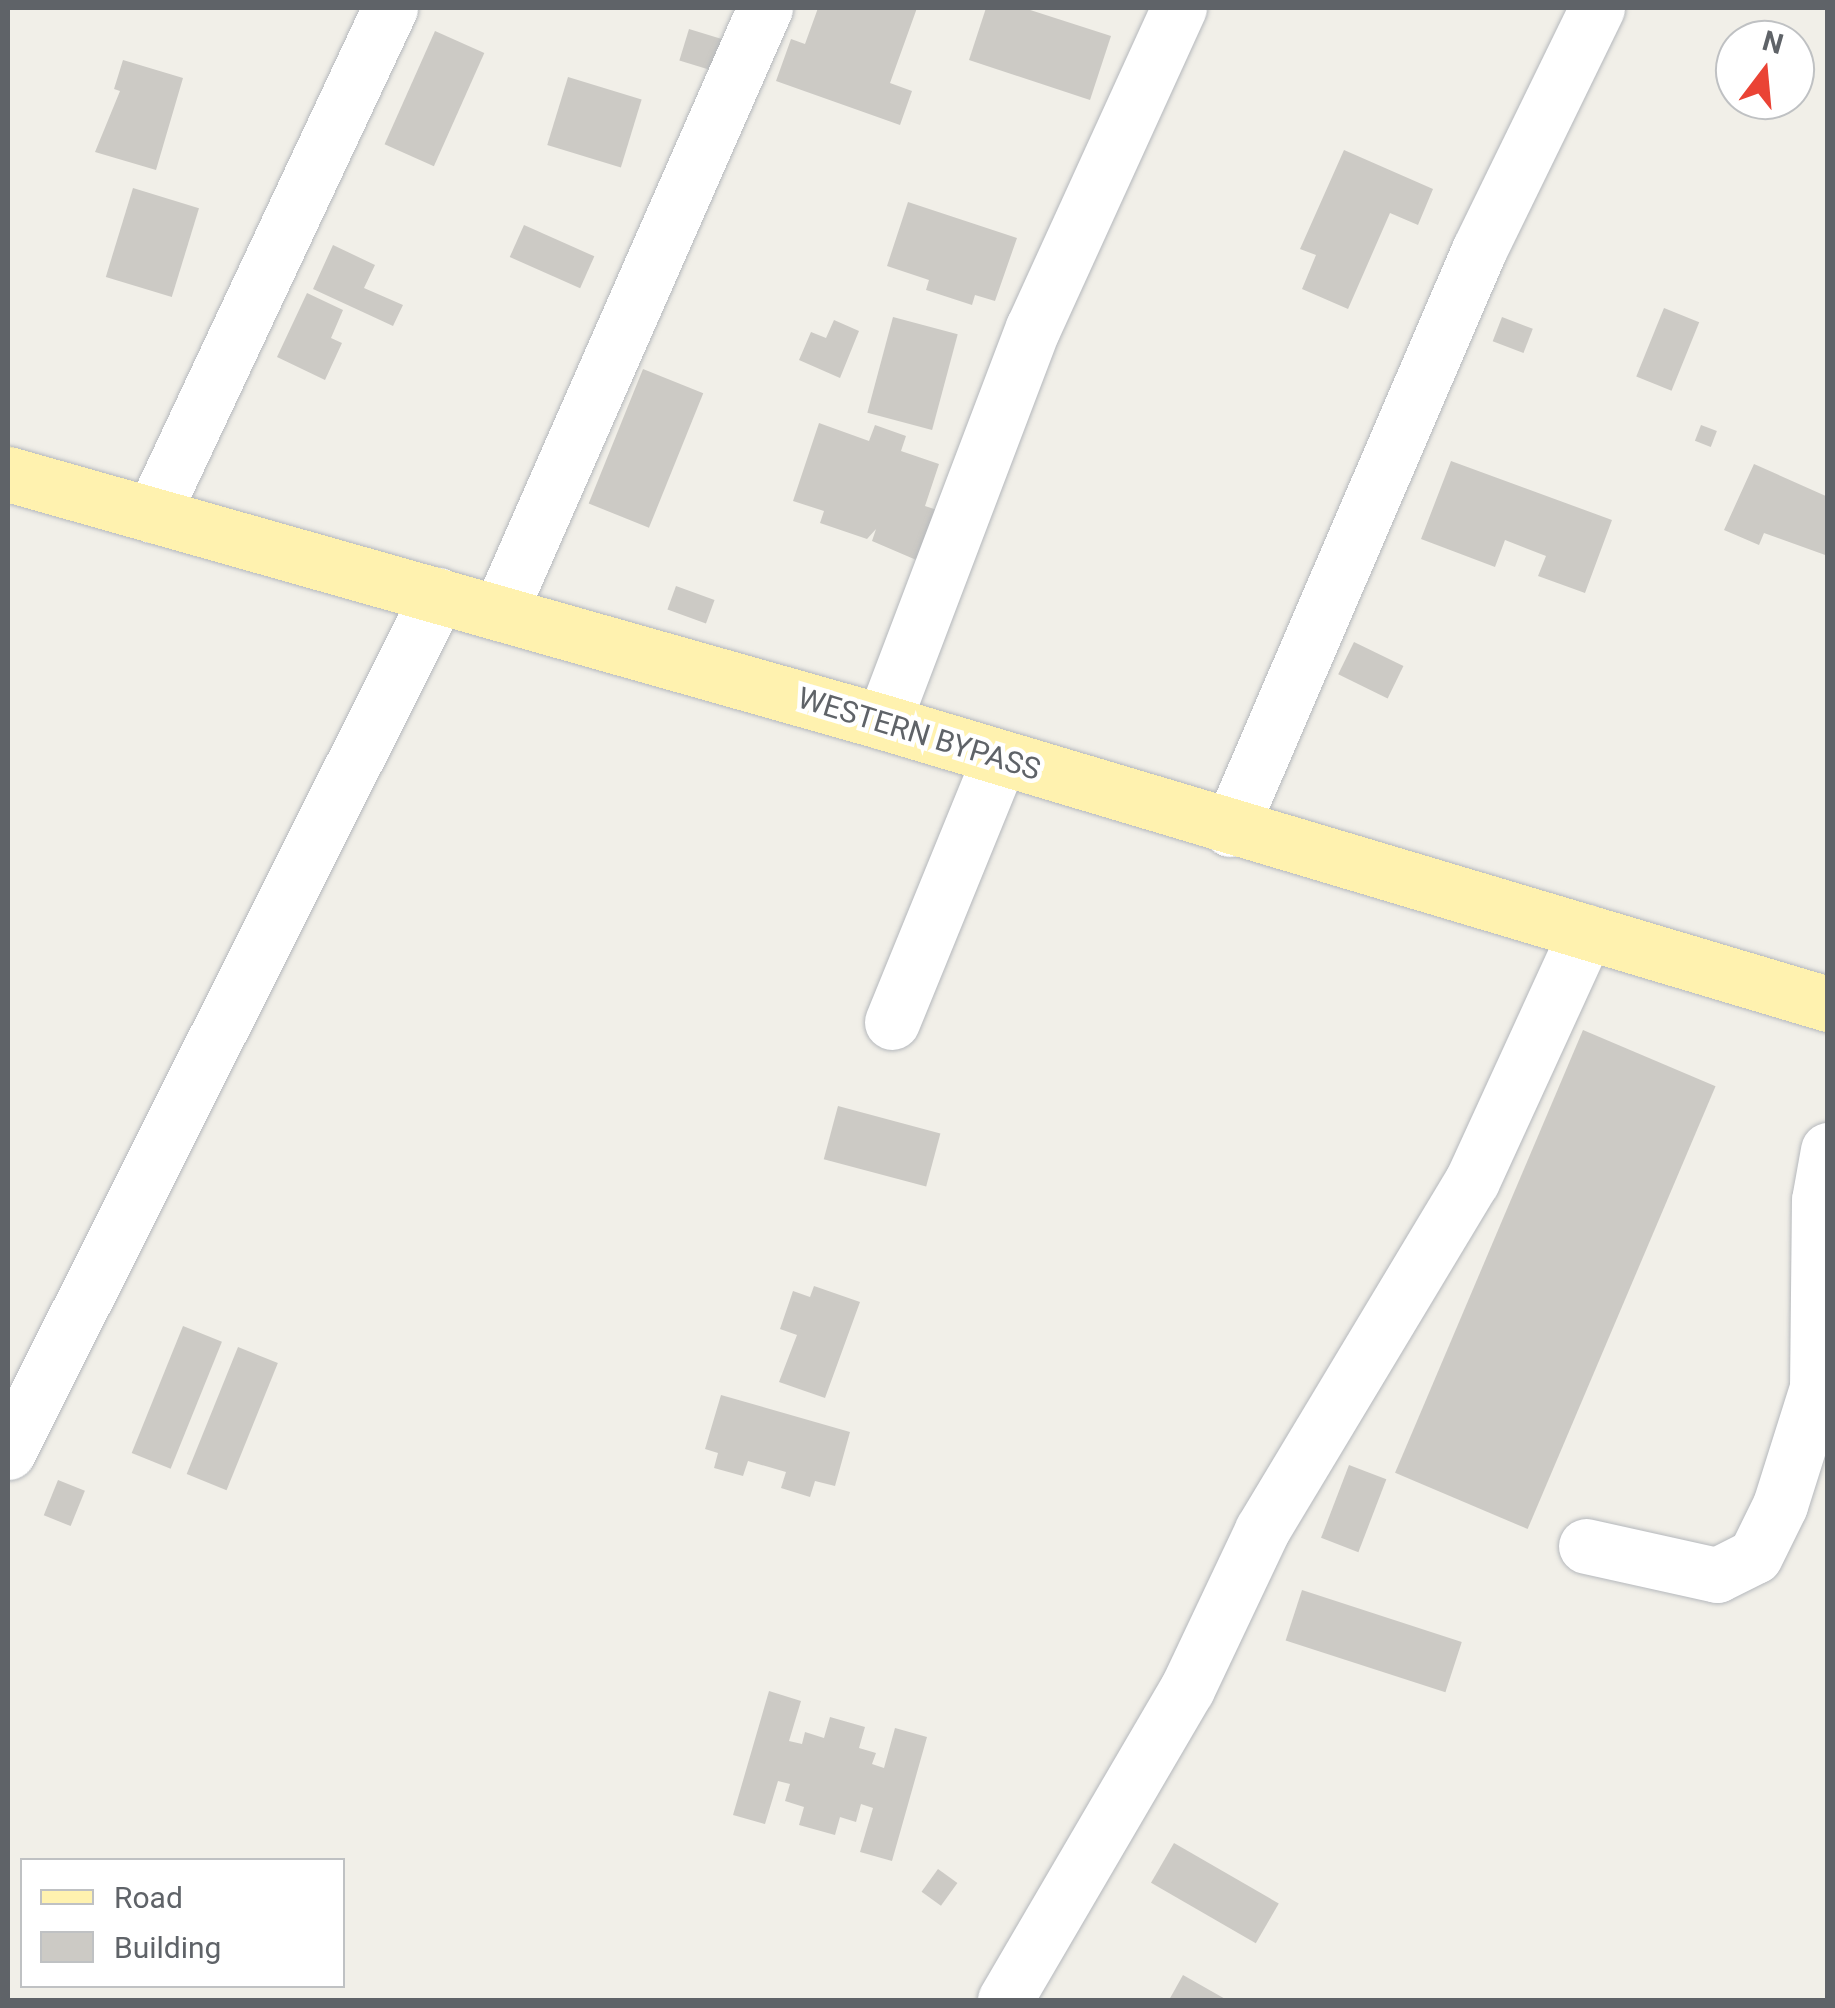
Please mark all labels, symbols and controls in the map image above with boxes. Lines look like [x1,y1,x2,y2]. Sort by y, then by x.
north arrow [1715,20,1815,120]
text: N [1759,24,1787,61]
street label: WESTERN BYPASS [793,680,1045,788]
legend [20,1858,345,1988]
text: Road [114,1880,183,1915]
text: Building [114,1930,221,1965]

